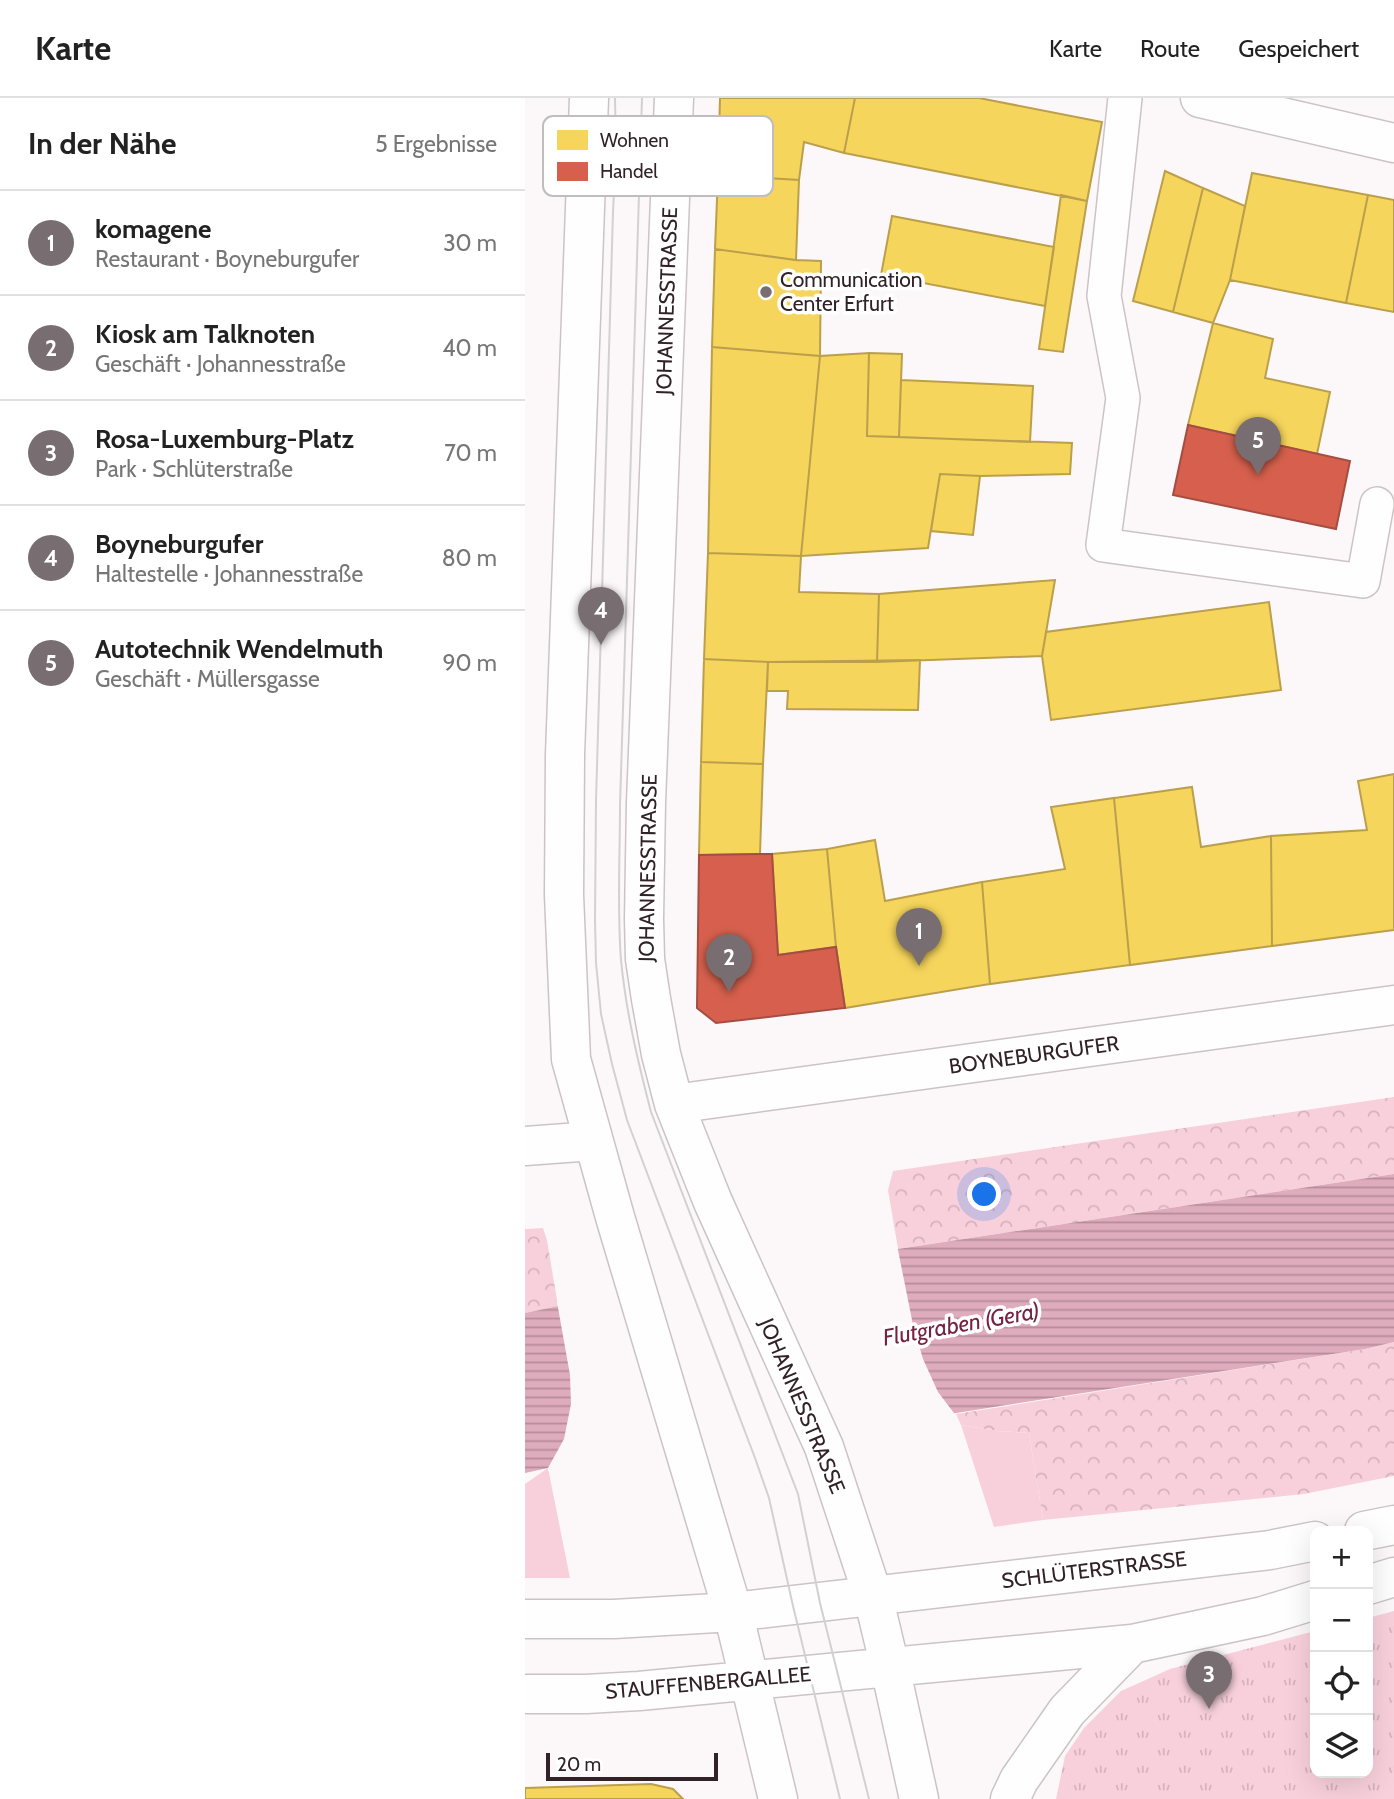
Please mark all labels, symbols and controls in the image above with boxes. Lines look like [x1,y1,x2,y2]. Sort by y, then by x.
text: Karte [35,28,111,68]
text: Karte [1049,34,1102,63]
text: Route [1140,34,1200,63]
text: Gespeichert [1238,34,1359,63]
legend [543,116,773,196]
text: In der Nähe [28,125,177,162]
text: Wohnen [600,129,669,152]
text: 5 Ergebnisse [375,130,497,158]
text: Handel [600,160,658,183]
street label: JOHANNESSTRASSE [651,207,682,396]
text: komagene [95,213,211,245]
text: 1 [47,229,55,257]
text: 30 m [443,229,497,257]
text: Restaurant · Boyneburgufer [95,245,359,273]
place label: Communication Center Erfurt [780,267,922,316]
marker: Communication Center Erfurt [758,284,774,300]
text: Kiosk am Talknoten [95,318,315,350]
text: 2 [45,334,57,362]
text: 40 m [442,334,497,362]
text: Geschäft · Johannesstraße [95,350,346,378]
pin: 5 [1235,417,1281,475]
text: Rosa-Luxemburg-Platz [95,423,354,455]
text: 3 [45,439,57,467]
text: 70 m [444,439,497,467]
text: Park · Schlüterstraße [95,455,293,483]
text: Boyneburgufer [95,528,263,560]
text: 4 [44,544,58,572]
text: 80 m [442,544,497,572]
text: Haltestelle · Johannesstraße [95,560,363,588]
pin: 4 [578,587,624,645]
text: Autotechnik Wendelmuth [95,633,383,665]
text: 5 [45,649,57,677]
text: 90 m [443,649,497,677]
text: Geschäft · Müllersgasse [95,665,320,693]
street label: JOHANNESSTRASSE [633,774,662,963]
pin: 1 [896,908,942,966]
pin: 2 [706,934,752,992]
street label: BOYNEBURGUFER [947,1030,1121,1079]
your location [967,1177,1001,1211]
water label: Flutgraben (Gera) [880,1296,1042,1352]
street label: JOHANNESSTRASSE [754,1313,851,1497]
map controls [1310,1526,1373,1778]
button: + [1310,1526,1373,1589]
street label: SCHLÜTERSTRASSE [1000,1546,1188,1593]
button: − [1310,1589,1373,1652]
pin: 3 [1186,1651,1232,1709]
button: locate [1310,1652,1373,1715]
street label: STAUFFENBERGALLEE [604,1661,812,1704]
button: layers [1310,1715,1373,1778]
scale bar [546,1750,717,1782]
text: 20 m [557,1753,601,1776]

